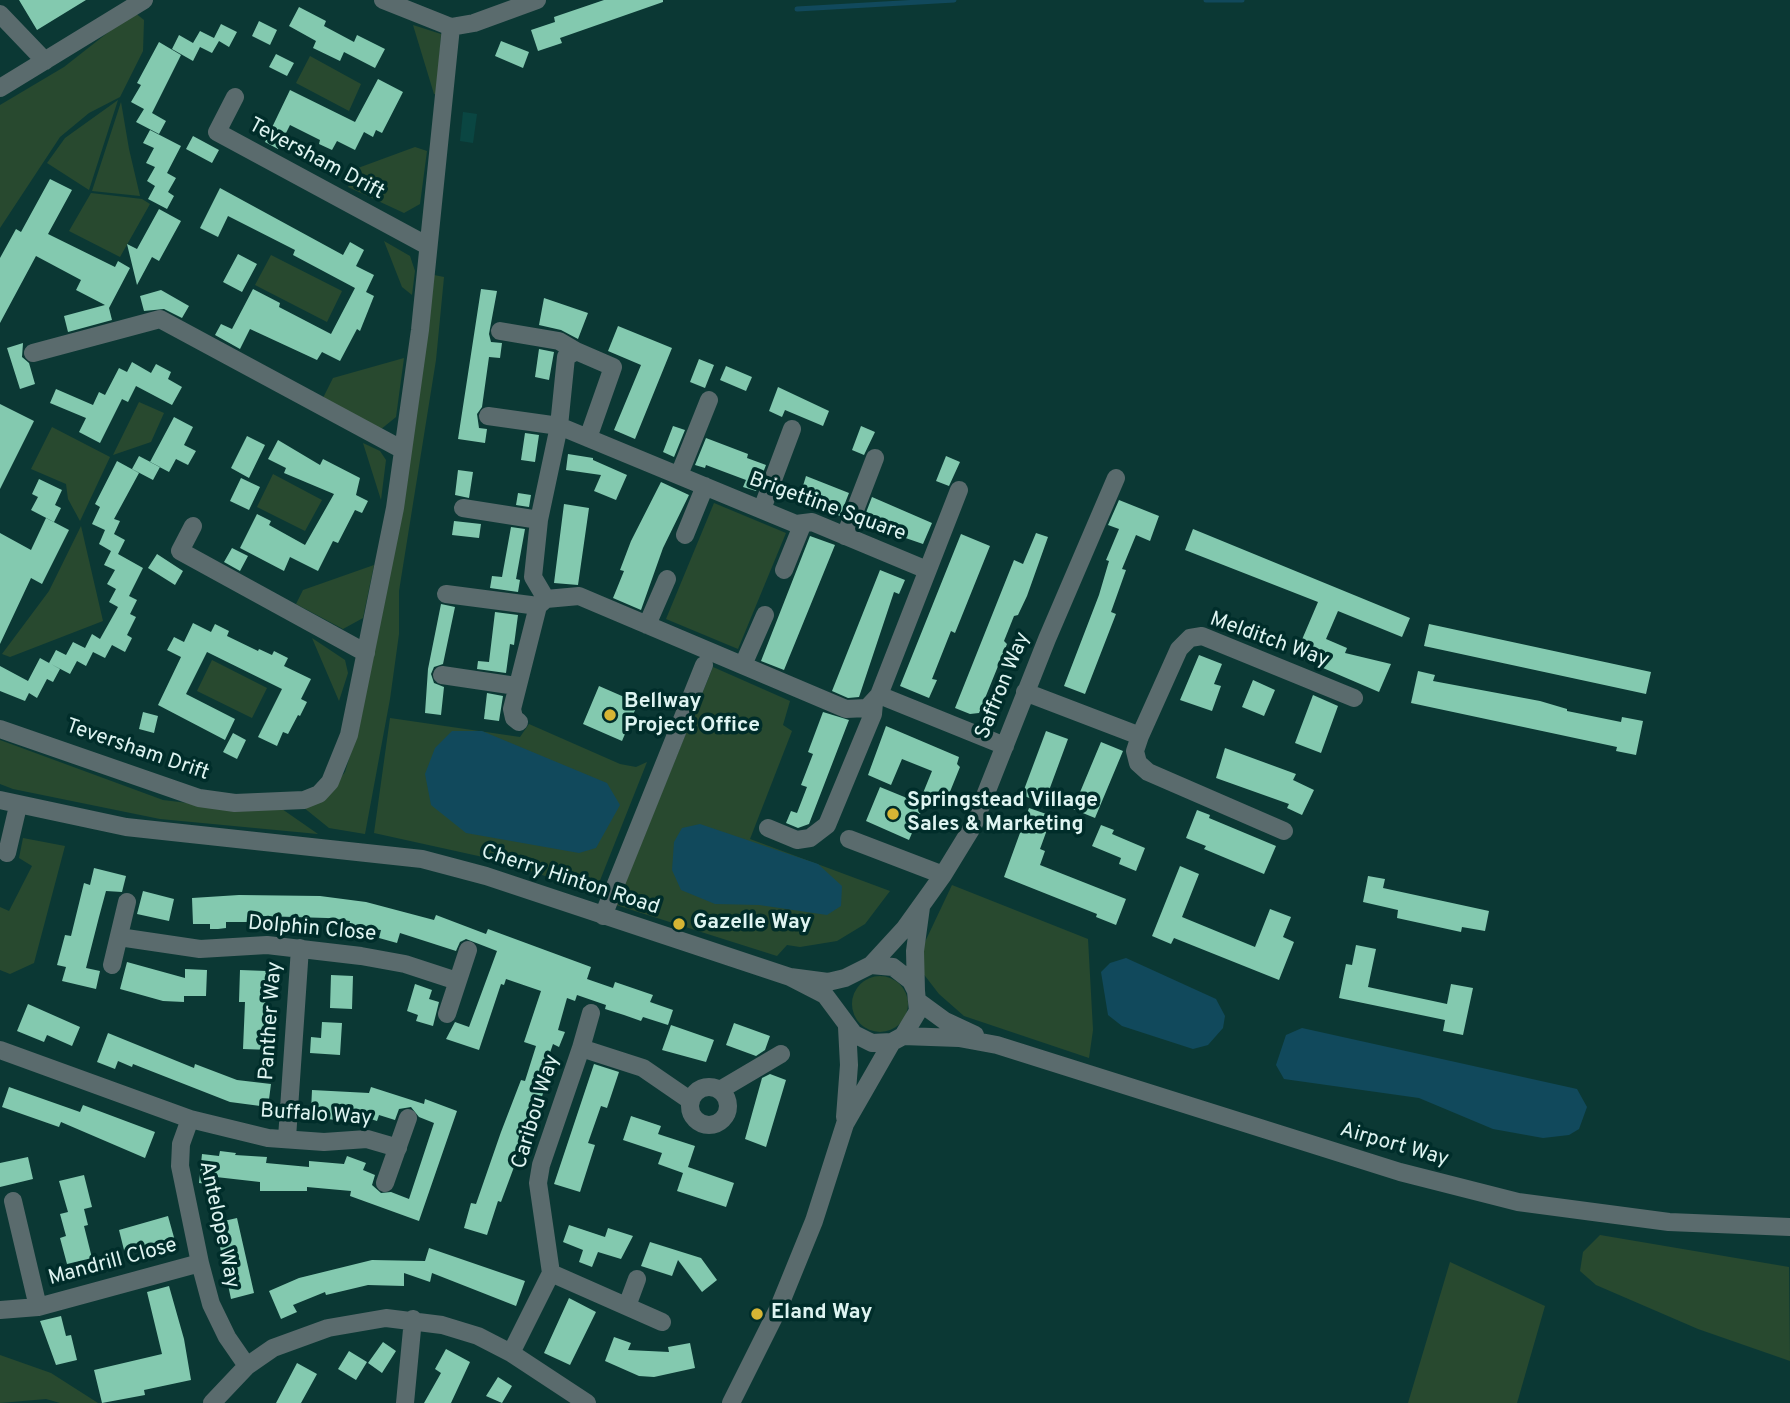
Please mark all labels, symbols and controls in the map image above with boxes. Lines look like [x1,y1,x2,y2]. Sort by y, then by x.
street label: Teversham Drift [244,114,388,206]
street label: Brigettine Square [745,468,909,548]
street label: Melditch Way [1206,608,1332,674]
street label: Saffron Way [971,629,1037,743]
place label: Bellway Project Office [624,690,760,740]
marker: Bellway Project Office [602,707,618,723]
street label: Teversham Drift [62,715,212,787]
place label: Springstead Village Sales & Marketing [907,789,1098,839]
marker: Springstead Village Sales & Marketing [885,806,901,822]
street label: Cherry Hinton Road [478,840,662,922]
place label: Gazelle Way [693,911,811,937]
street label: Dolphin Close [247,912,377,948]
marker: Gazelle Way [671,916,687,932]
street label: Panther Way [255,961,289,1081]
street label: Caribou Way [508,1052,566,1172]
street label: Buffalo Way [259,1100,373,1132]
street label: Airport Way [1337,1118,1451,1174]
street label: Antelope Way [192,1159,244,1291]
street label: Mandrill Close [46,1234,180,1292]
place label: Eland Way [771,1301,872,1327]
marker: Eland Way [749,1306,765,1322]

